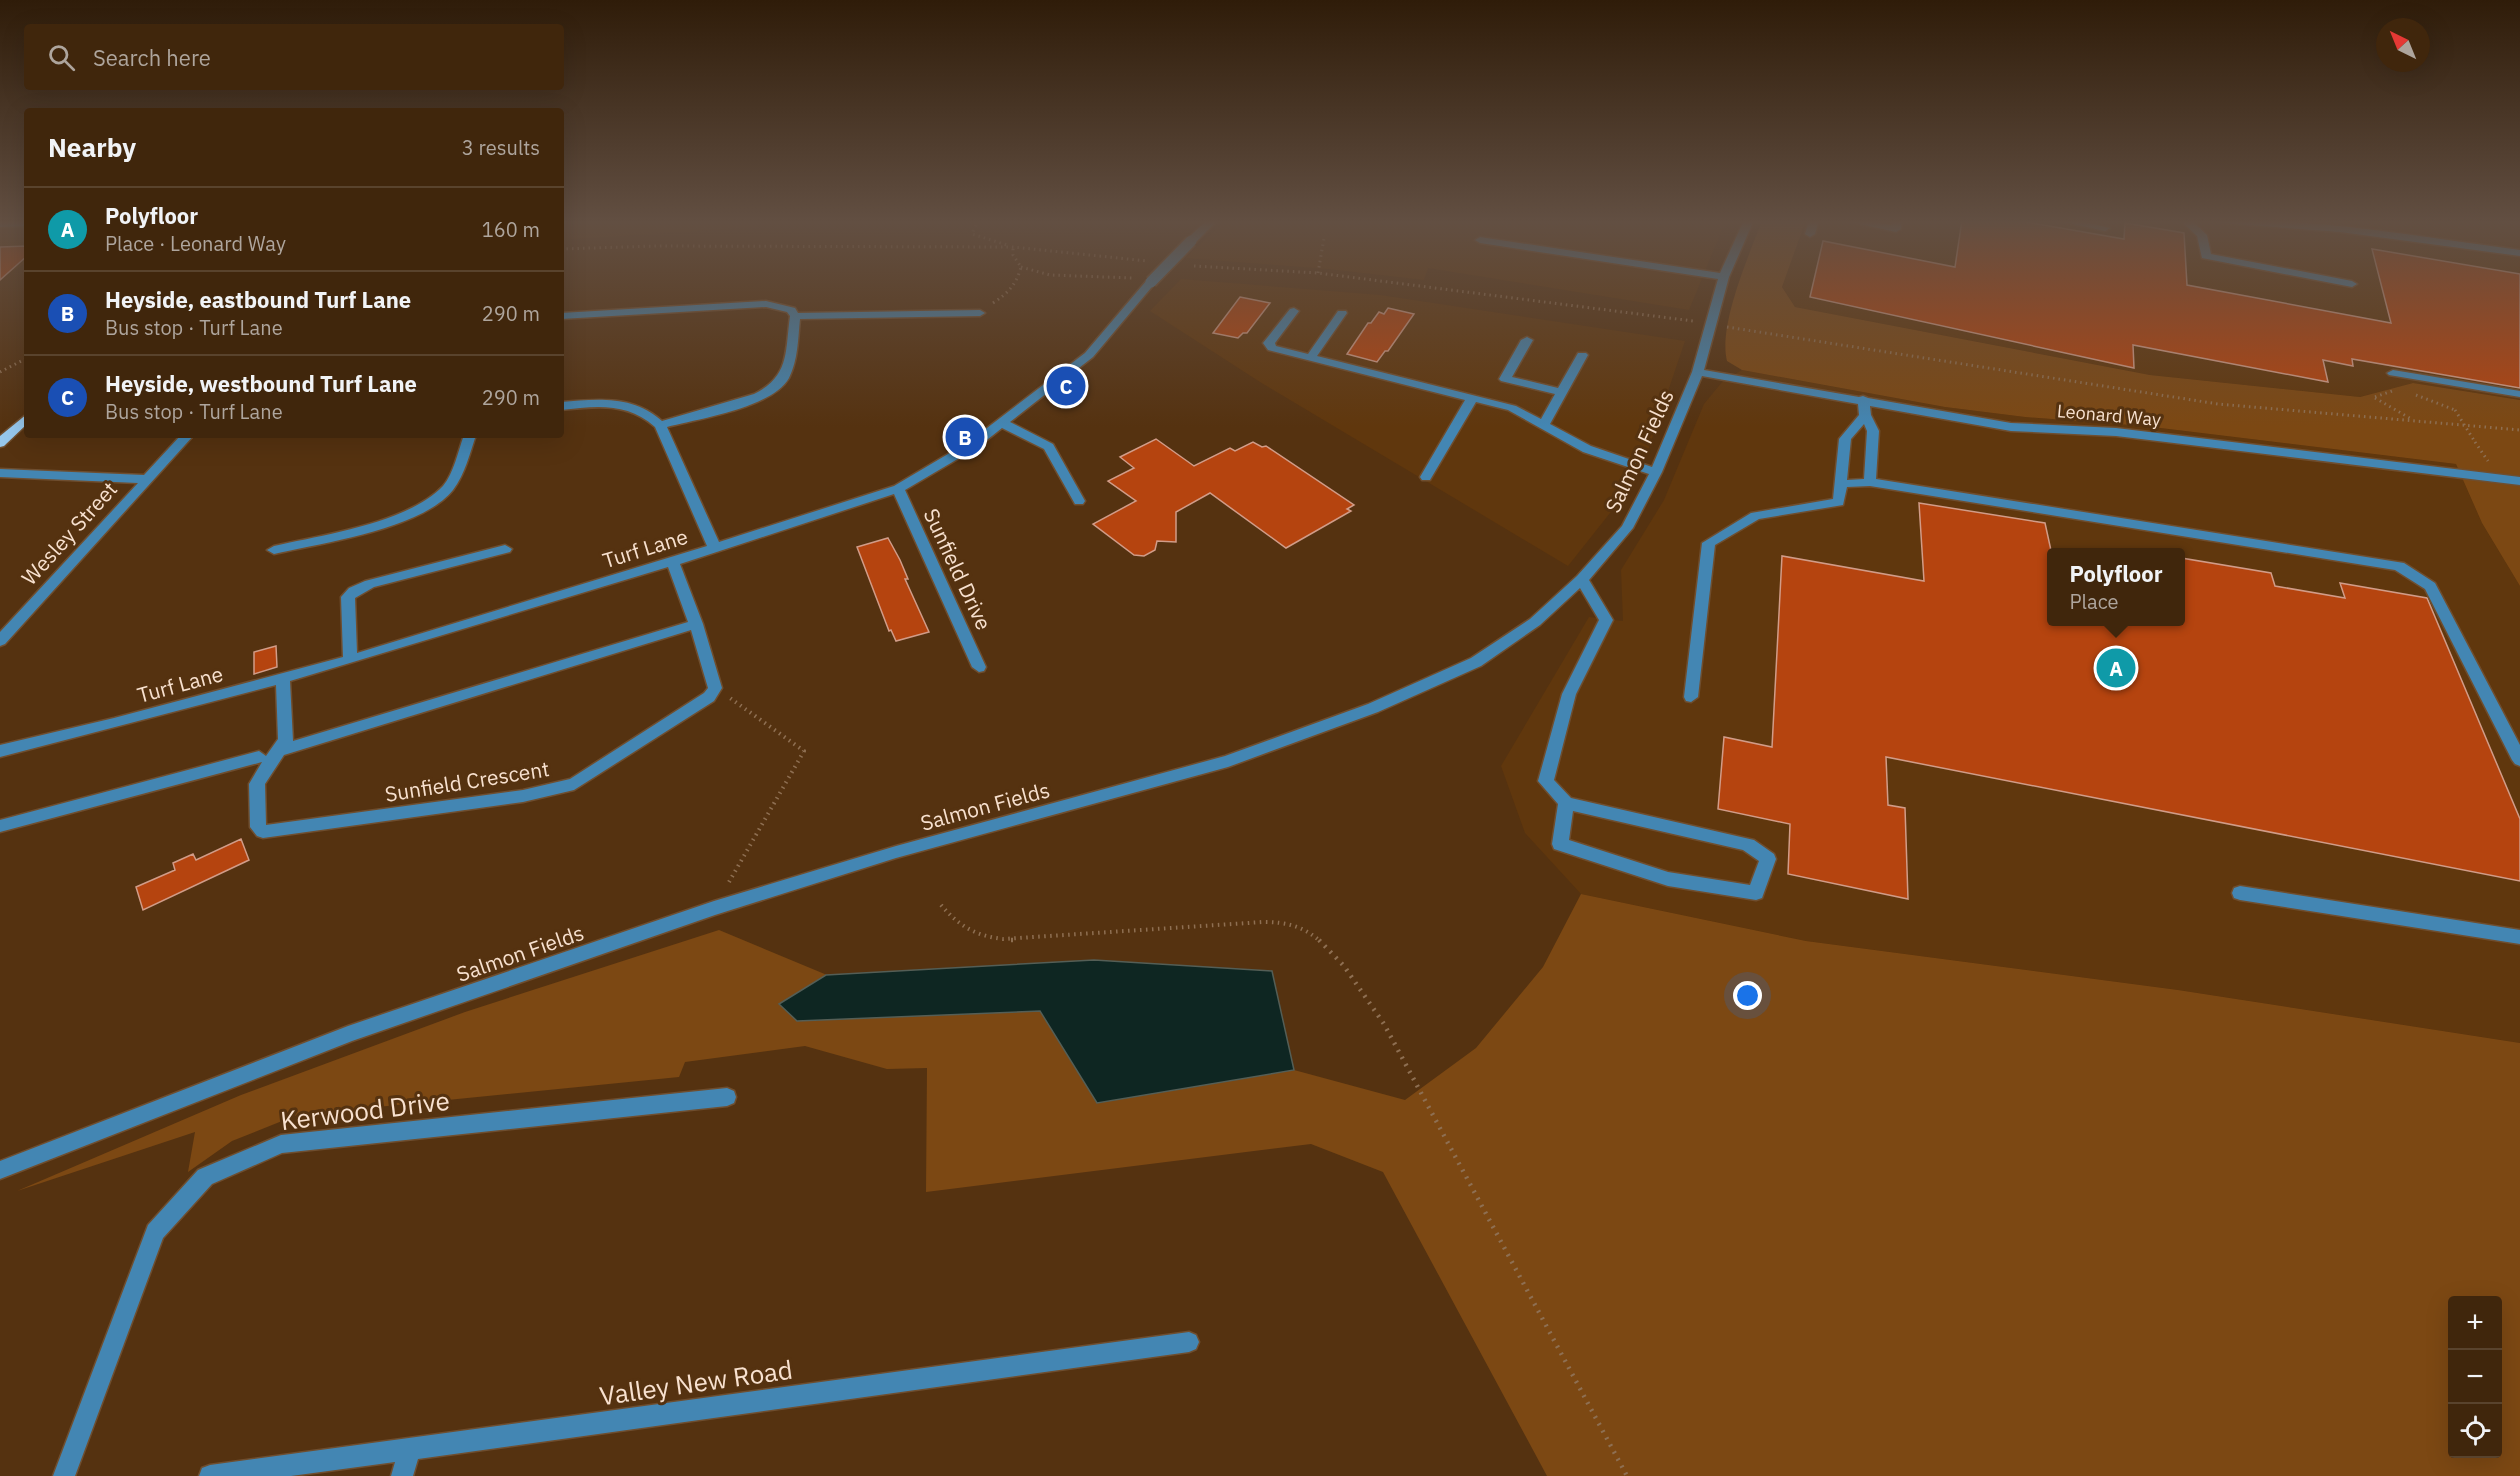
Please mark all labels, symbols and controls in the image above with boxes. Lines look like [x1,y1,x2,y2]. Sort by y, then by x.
north arrow [2376,18,2430,72]
search box [24,24,564,90]
icon: search [45,41,78,74]
text: Search here [93,43,211,72]
text: Nearby [48,130,136,164]
text: 3 results [462,134,540,161]
text: Polyfloor [105,201,198,230]
text: A [61,216,74,243]
text: 160 m [482,216,540,243]
text: Place · Leonard Way [105,230,286,257]
text: Heyside, eastbound Turf Lane [105,285,411,314]
text: B [61,300,74,327]
text: 290 m [482,300,540,327]
text: Bus stop · Turf Lane [105,314,283,341]
pin: C [1046,364,1086,408]
text: Heyside, westbound Turf Lane [105,369,417,398]
text: C [61,384,74,411]
text: 290 m [482,384,540,411]
street label: Salmon Fields [1598,385,1680,517]
text: Bus stop · Turf Lane [105,398,283,425]
street label: Leonard Way [2056,399,2162,431]
pin: B [946,414,984,460]
street label: Wesley Street [15,475,123,591]
street label: Sunfield Drive [918,504,998,634]
street label: Turf Lane [599,522,691,574]
popup [2047,548,2185,626]
text: Polyfloor [2069,559,2163,588]
text: Place [2069,588,2119,615]
pin: A [2096,646,2136,690]
street label: Turf Lane [134,659,226,709]
street label: Sunfield Crescent [383,754,551,808]
street label: Salmon Fields [917,775,1053,837]
street label: Salmon Fields [453,918,587,988]
your location [1733,981,1762,1010]
street label: Kerwood Drive [278,1083,452,1137]
map controls [2448,1296,2502,1458]
button: + [2448,1296,2502,1350]
button: − [2448,1350,2502,1404]
street label: Valley New Road [597,1352,795,1412]
button: locate [2448,1404,2502,1458]

